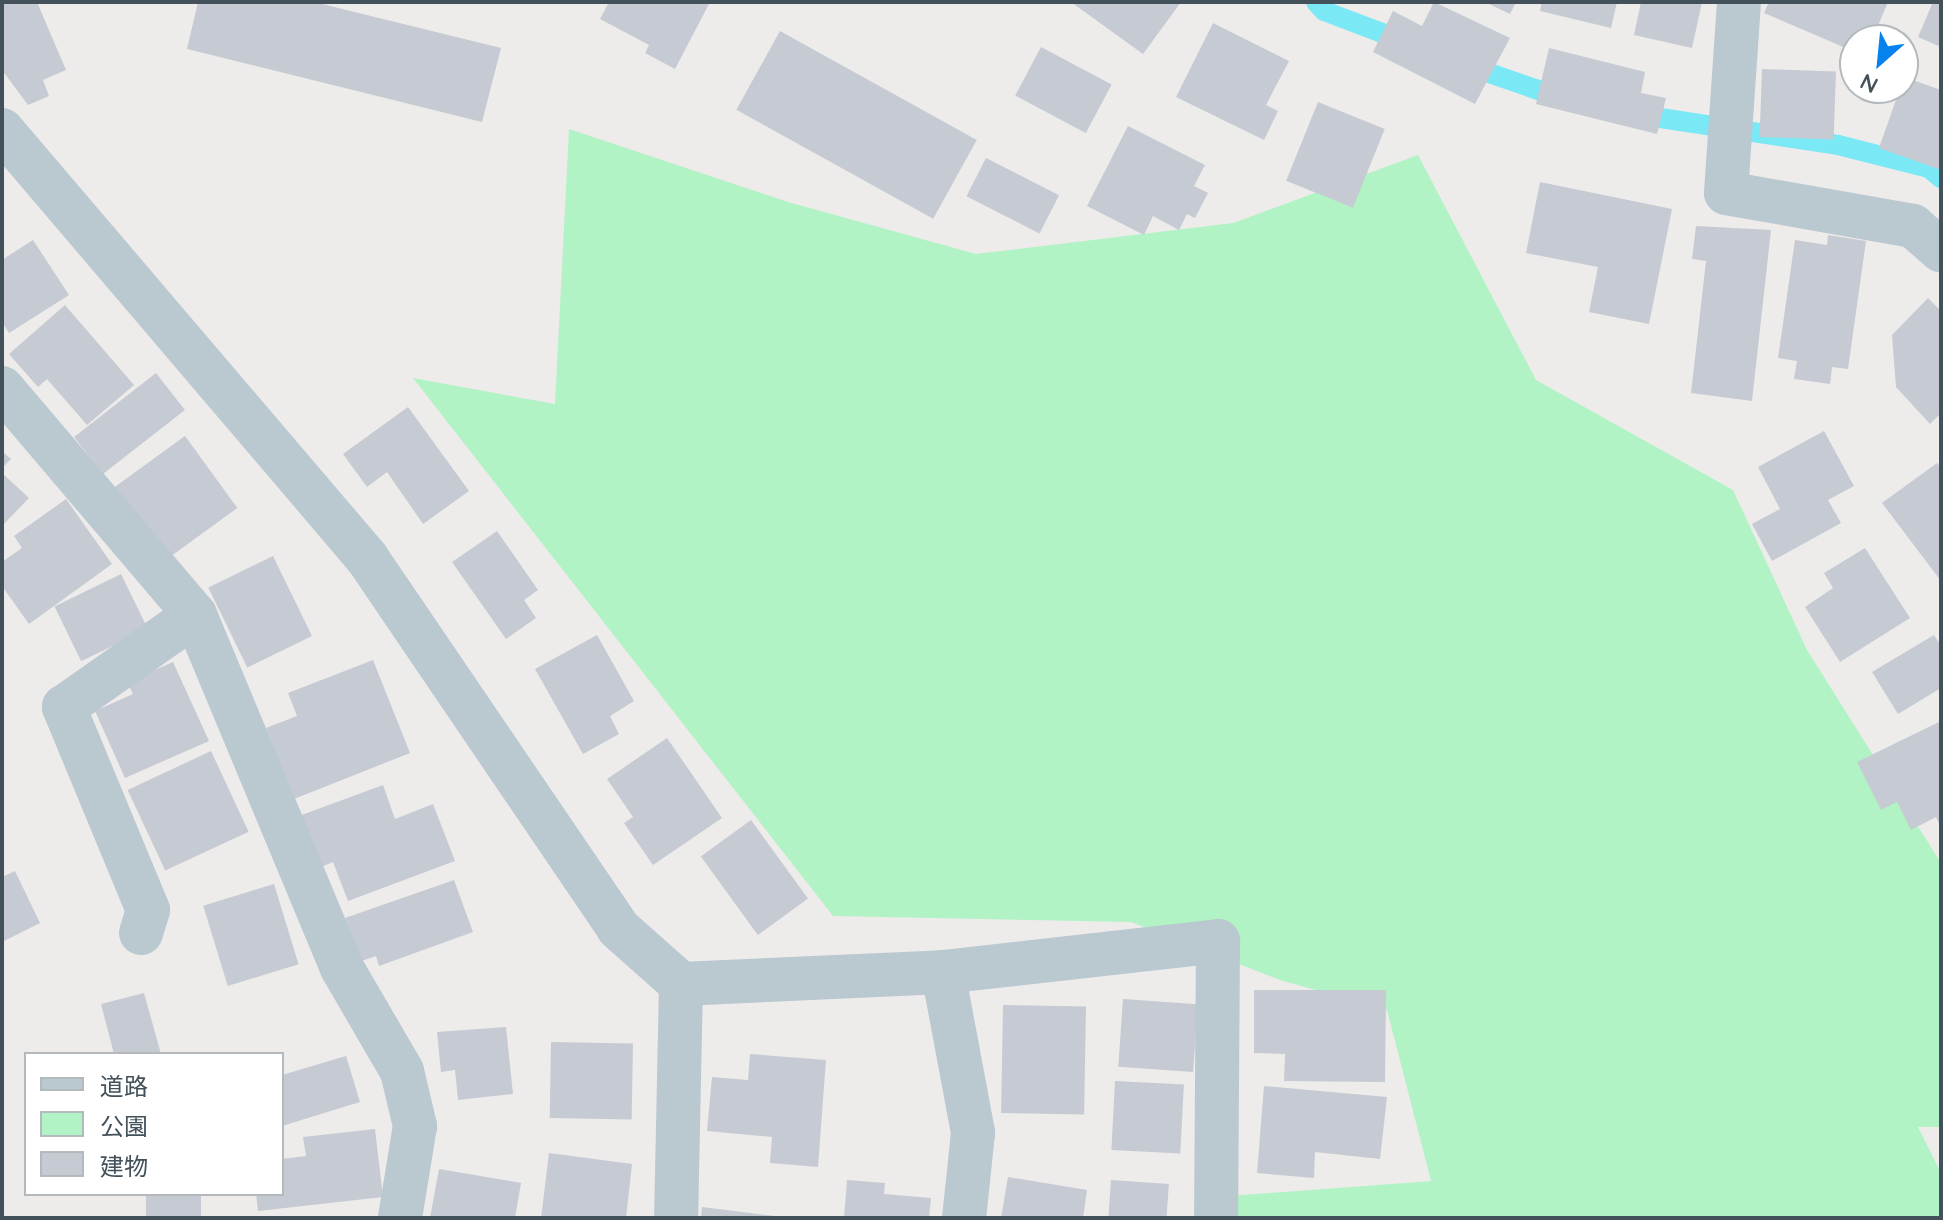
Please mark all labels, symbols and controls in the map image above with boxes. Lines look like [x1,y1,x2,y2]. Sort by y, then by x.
north arrow [1839,24,1919,104]
text: N [1855,67,1883,100]
legend [24,1052,284,1196]
text: 道路 [100,1071,148,1101]
text: 公園 [100,1111,148,1141]
text: 建物 [100,1151,148,1181]

